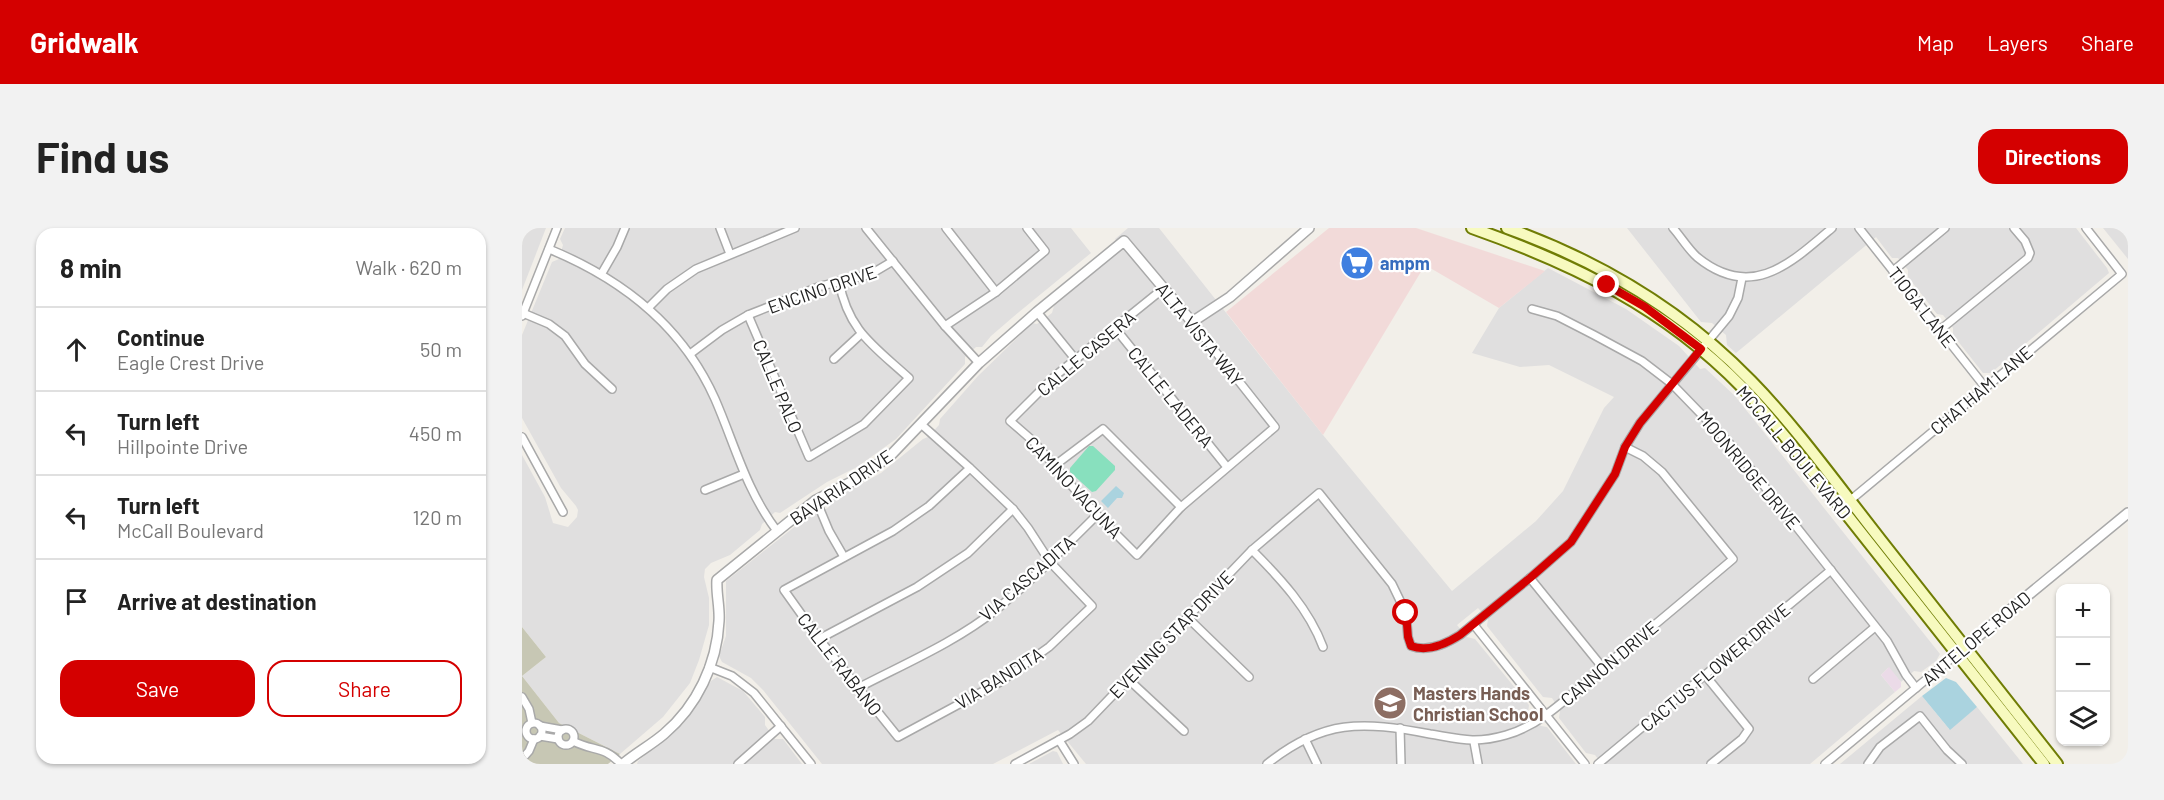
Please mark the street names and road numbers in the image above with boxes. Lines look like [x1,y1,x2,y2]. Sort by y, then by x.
street label: ENCINO DRIVE [765,260,879,318]
street label: TIOGA LANE [1884,262,1960,352]
street label: ALTA VISTA WAY [1152,278,1248,390]
street label: CALLE CASERA [1032,305,1140,401]
street label: CALLE PALO [748,336,808,436]
street label: CHATHAM LANE [1925,341,2037,439]
street label: CALLE LADERA [1124,342,1218,452]
street label: MCCALL BOULEVARD [1732,381,1856,523]
street label: MOONRIDGE DRIVE [1693,406,1805,534]
street label: CAMINO VACUNA [1021,431,1127,543]
street label: BAVARIA DRIVE [786,445,896,529]
street label: VIA CASCADITA [975,531,1079,625]
street label: EVENING STAR DRIVE [1104,566,1238,702]
street label: ANTELOPE ROAD [1917,586,2035,690]
street label: CACTUS FLOWER DRIVE [1636,598,1794,736]
street label: CALLE RABANO [793,608,887,720]
street label: CANNON DRIVE [1556,616,1662,710]
street label: VIA BANDITA [951,642,1047,714]

